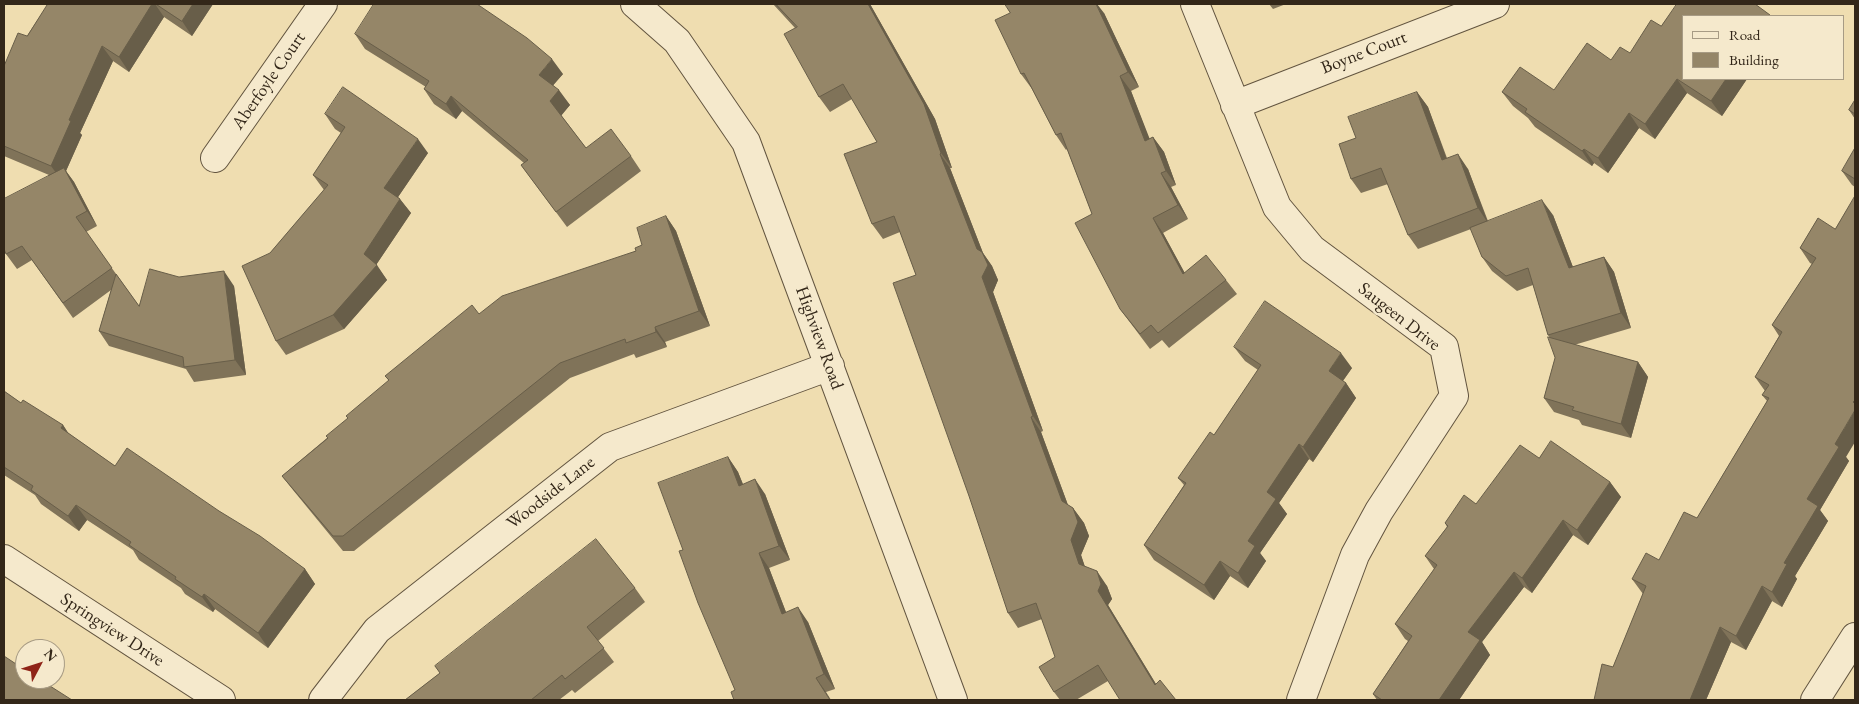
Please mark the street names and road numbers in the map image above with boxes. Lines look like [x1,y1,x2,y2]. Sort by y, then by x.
street label: Boyne Court [1318,27,1410,79]
street label: Aberfoyle Court [227,28,311,134]
street label: Saugeen Drive [1354,278,1444,356]
street label: Highview Road [790,283,848,393]
street label: Woodside Lane [503,452,599,534]
street label: Springview Drive [56,588,168,672]

